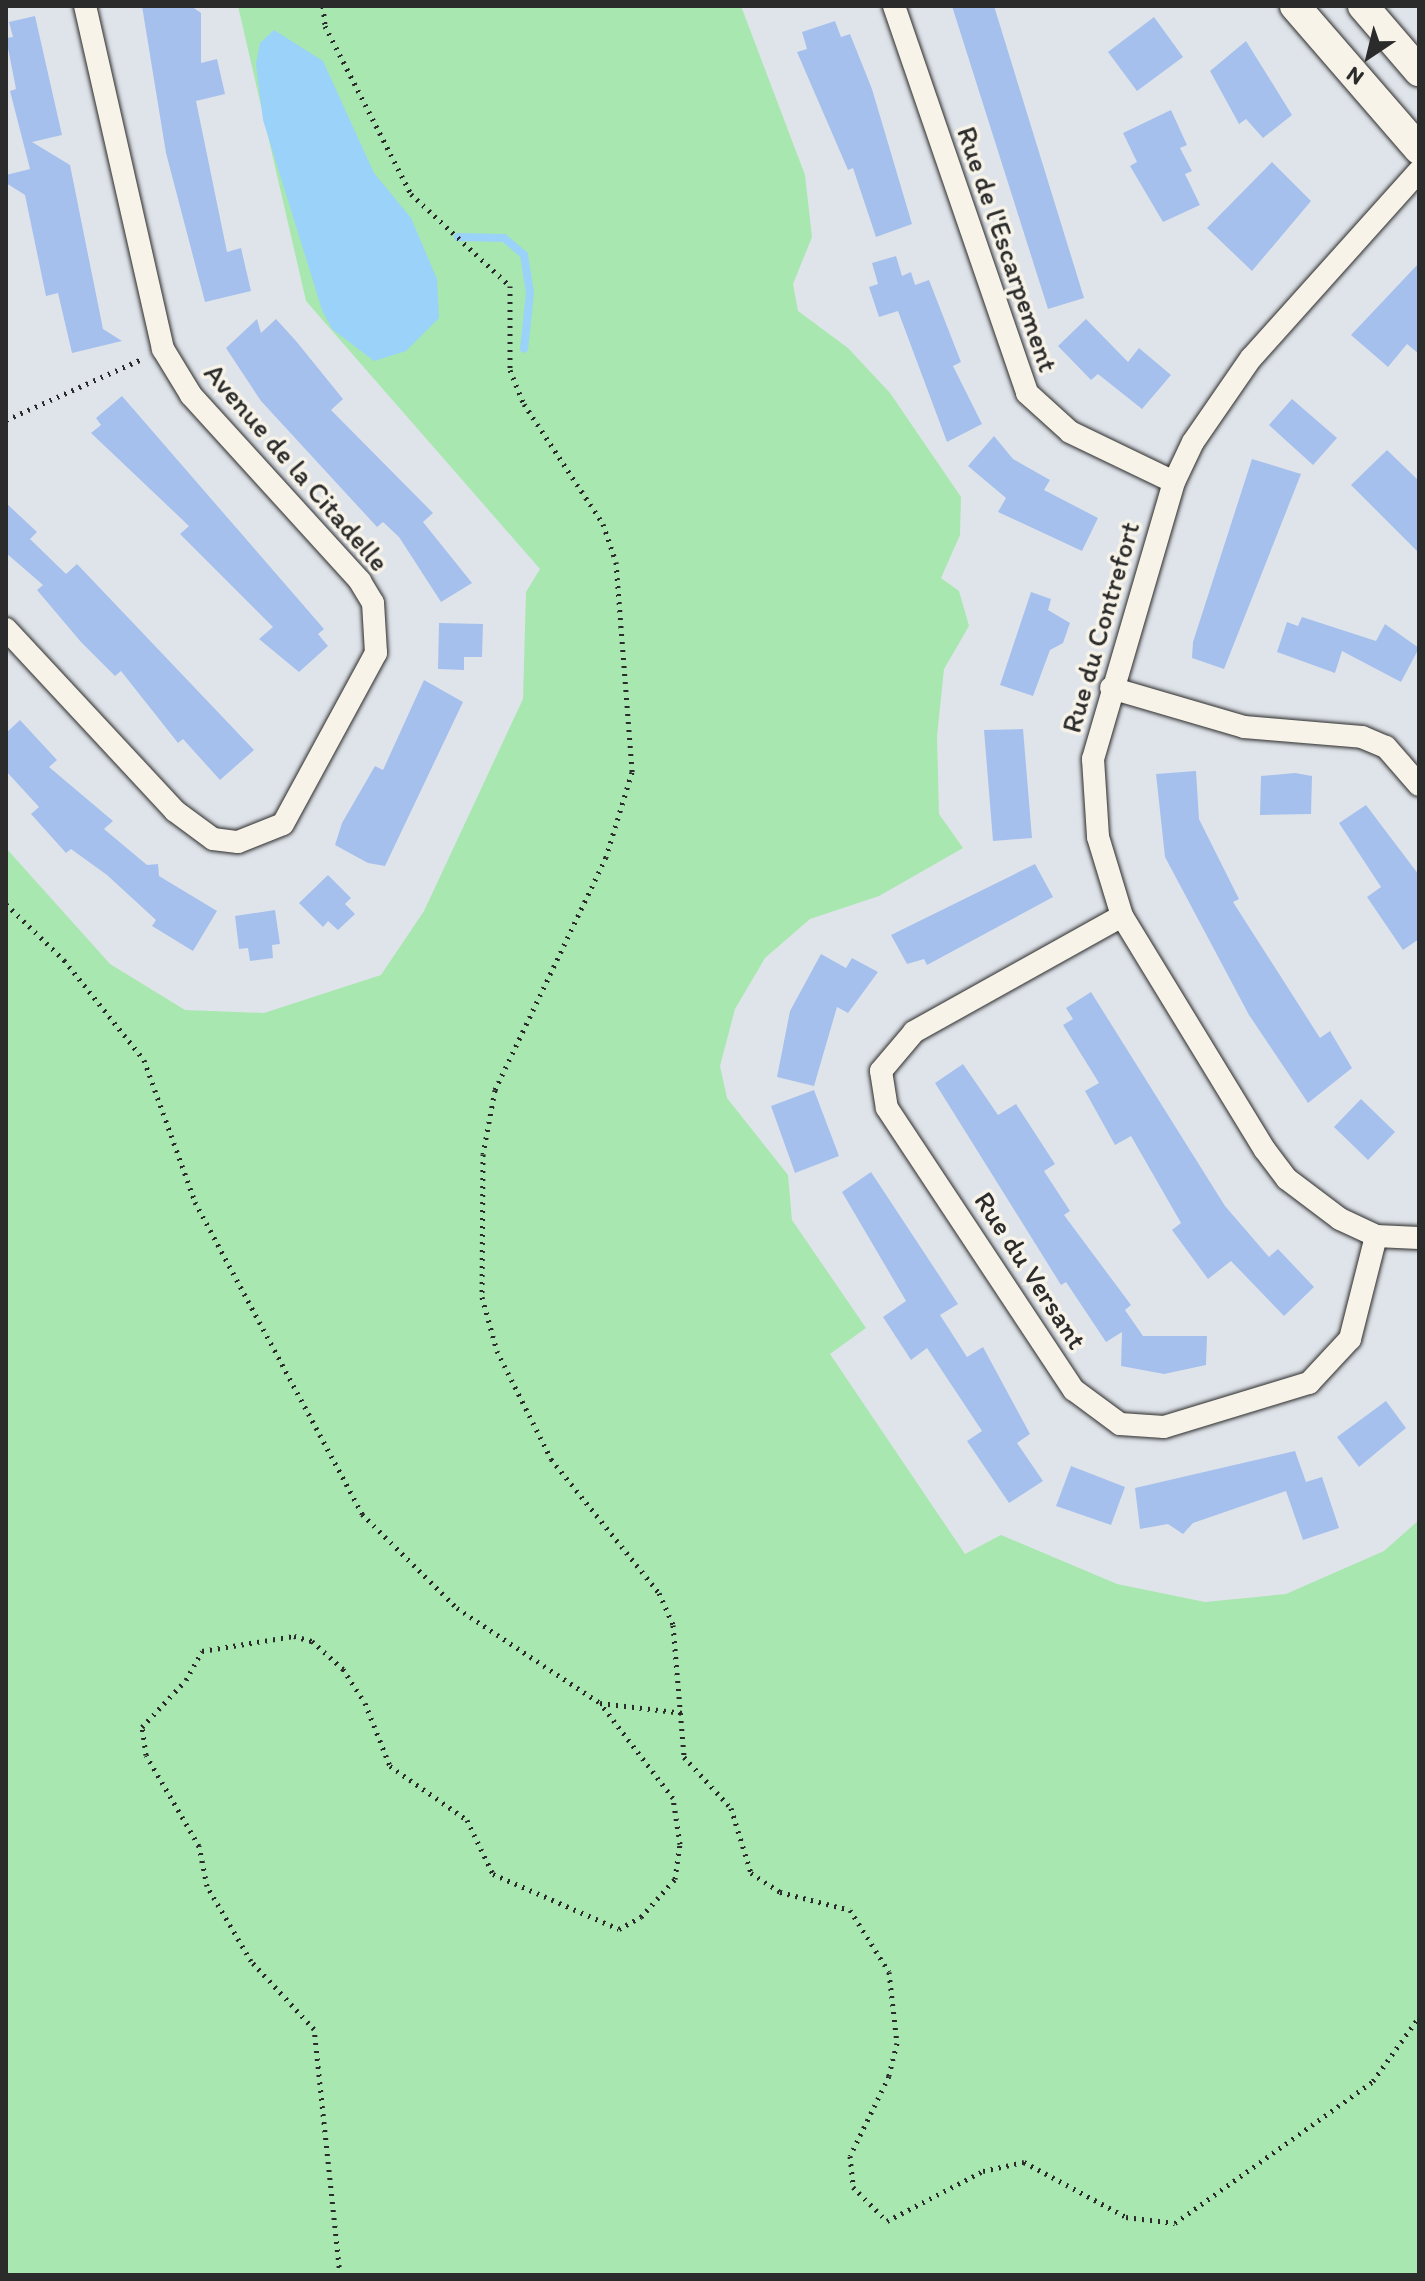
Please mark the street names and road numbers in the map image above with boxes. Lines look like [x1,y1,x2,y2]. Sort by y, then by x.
street label: Rue de l'Escarpement [950,122,1066,376]
street label: Avenue de la Citadelle [197,356,397,578]
street label: Rue du Contrefort [1054,517,1146,737]
street label: Rue du Versant [967,1185,1095,1355]

